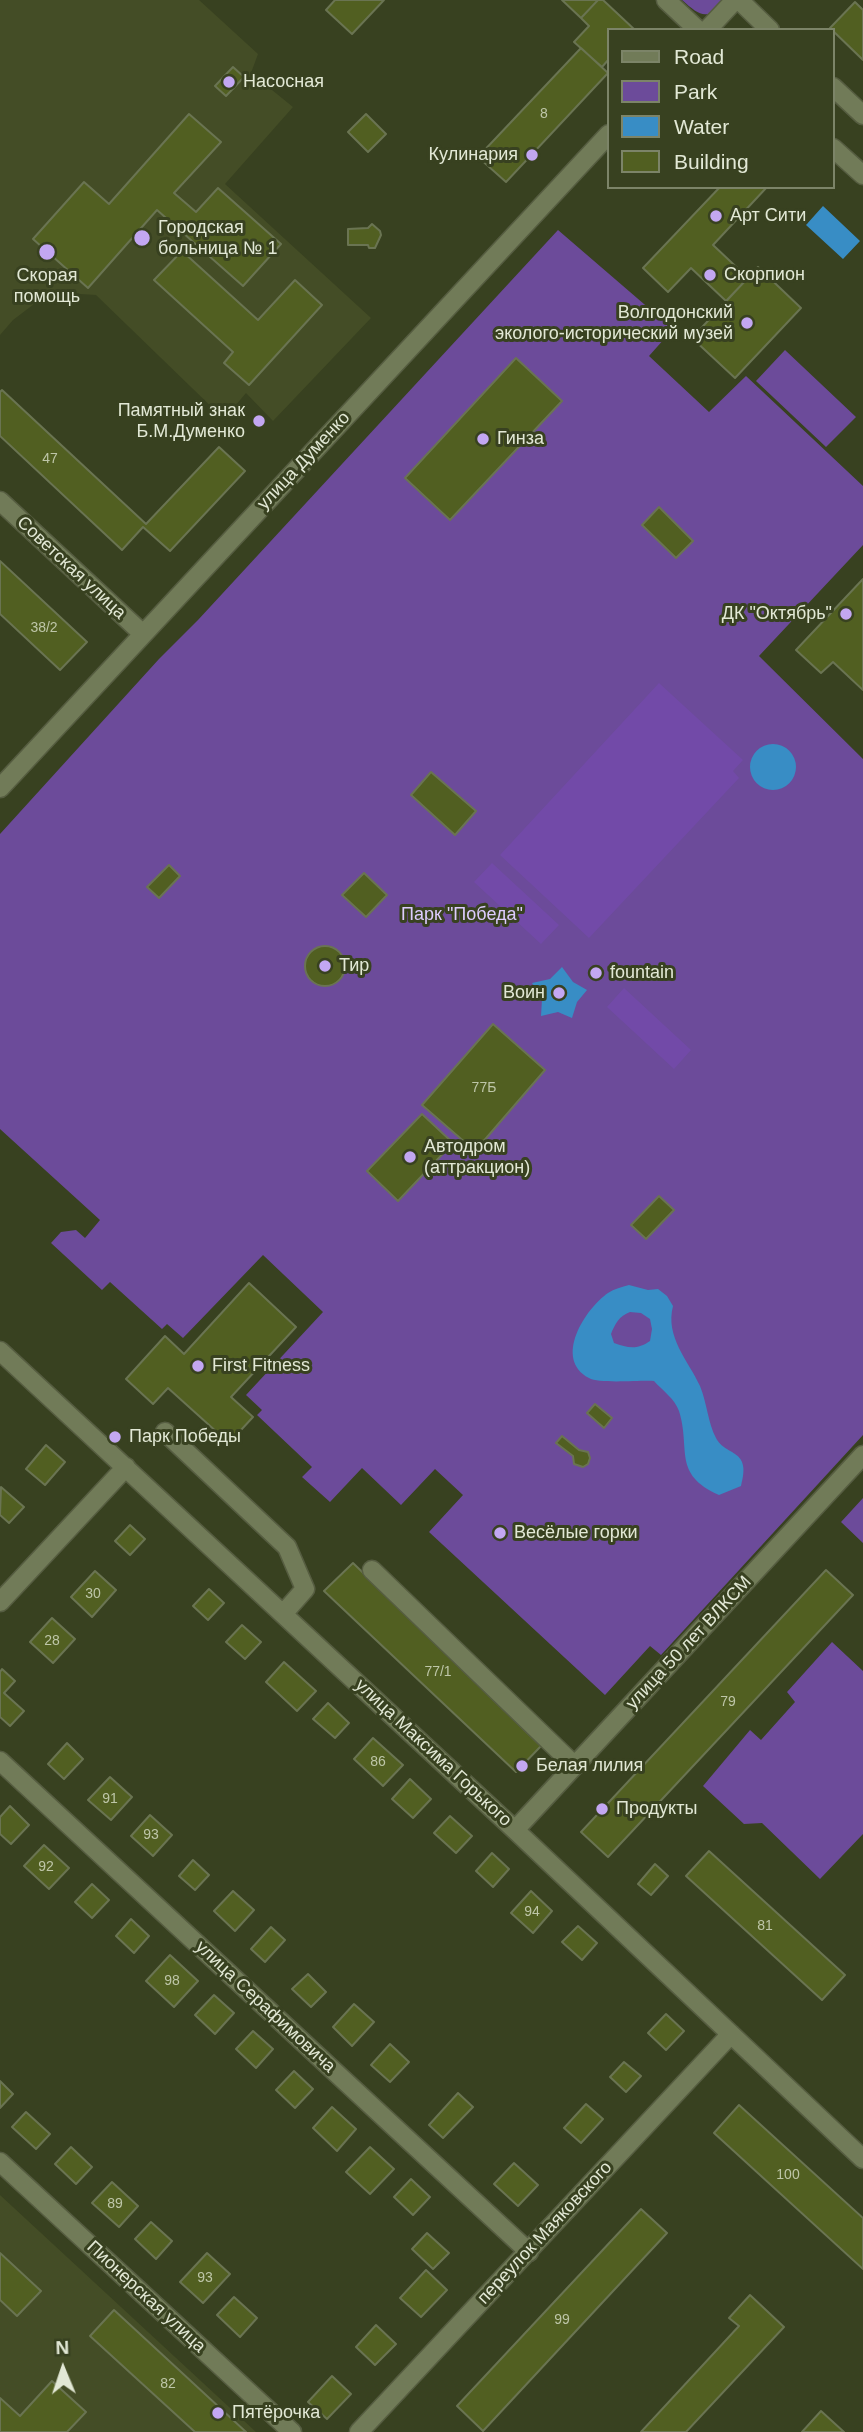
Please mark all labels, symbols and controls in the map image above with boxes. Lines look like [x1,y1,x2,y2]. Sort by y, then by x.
legend [608,28,835,189]
text: Road [674,45,724,68]
place label: Насосная [243,71,324,93]
marker: Насосная [221,74,237,90]
text: Park [674,80,717,103]
house number: 8 [540,106,548,122]
text: Water [674,115,729,138]
place label: Кулинария [429,144,518,166]
marker: Кулинария [524,147,540,163]
text: Building [674,150,749,173]
place label: Арт Сити [730,205,806,227]
marker: Арт Сити [708,208,724,224]
place label: Городская больница № 1 [158,217,277,260]
marker: Городская больница № 1 [132,228,152,248]
marker: Скорая помощь [37,242,57,262]
place label: Скорпион [724,264,805,286]
place label: Скорая помощь [14,265,80,308]
marker: Скорпион [702,267,718,283]
place label: Волгодонский эколого-исторический музей [495,302,733,344]
marker: Волгодонский эколого-исторический музей [739,315,755,331]
place label: Памятный знак Б.М.Думенко [118,400,245,442]
street label: улица Думенко [253,407,355,515]
marker: Памятный знак Б.М.Думенко [251,413,267,429]
place label: Гинза [497,428,544,450]
marker: Гинза [475,431,491,447]
house number: 47 [42,451,58,467]
street label: Советская улица [12,512,130,624]
place label: ДК "Октябрь" [722,603,832,625]
marker: ДК "Октябрь" [838,606,854,622]
house number: 38/2 [30,620,58,636]
park label: Парк "Победа" [401,904,523,926]
place label: Тир [339,955,369,977]
marker: Тир [317,958,333,974]
place label: fountain [610,962,674,984]
marker: fountain [588,965,604,981]
place label: Воин [503,982,545,1004]
marker: Воин [551,985,567,1001]
house number: 77Б [472,1080,496,1096]
place label: Автодром (аттракцион) [424,1136,530,1178]
marker: Автодром (аттракцион) [402,1149,418,1165]
place label: First Fitness [212,1355,310,1377]
marker: First Fitness [190,1358,206,1374]
place label: Парк Победы [129,1426,241,1448]
marker: Парк Победы [107,1429,123,1445]
place label: Весёлые горки [514,1522,638,1544]
marker: Весёлые горки [492,1525,508,1541]
street label: улица 50 лет ВЛКСМ [622,1572,756,1714]
house number: 30 [85,1586,101,1602]
house number: 28 [44,1633,60,1649]
house number: 77/1 [424,1664,452,1680]
street label: улица Максима Горького [350,1675,516,1831]
house number: 79 [720,1694,736,1710]
house number: 86 [370,1754,386,1770]
place label: Белая лилия [536,1755,643,1777]
marker: Белая лилия [514,1758,530,1774]
house number: 91 [102,1791,118,1807]
place label: Продукты [616,1798,697,1820]
marker: Продукты [594,1801,610,1817]
house number: 93 [143,1827,159,1843]
house number: 92 [38,1859,54,1875]
house number: 94 [524,1904,540,1920]
house number: 81 [757,1918,773,1934]
street label: улица Серафимовича [190,1936,340,2078]
house number: 98 [164,1973,180,1989]
street label: переулок Маяковского [473,2157,617,2309]
house number: 100 [776,2167,800,2183]
house number: 89 [107,2196,123,2212]
street label: Пионерская улица [82,2236,210,2358]
house number: 93 [197,2270,213,2286]
house number: 99 [554,2312,570,2328]
north arrow [28,2334,98,2404]
text: N [55,2337,69,2358]
house number: 82 [160,2376,176,2392]
place label: Пятёрочка [232,2402,320,2424]
marker: Пятёрочка [210,2405,226,2421]

